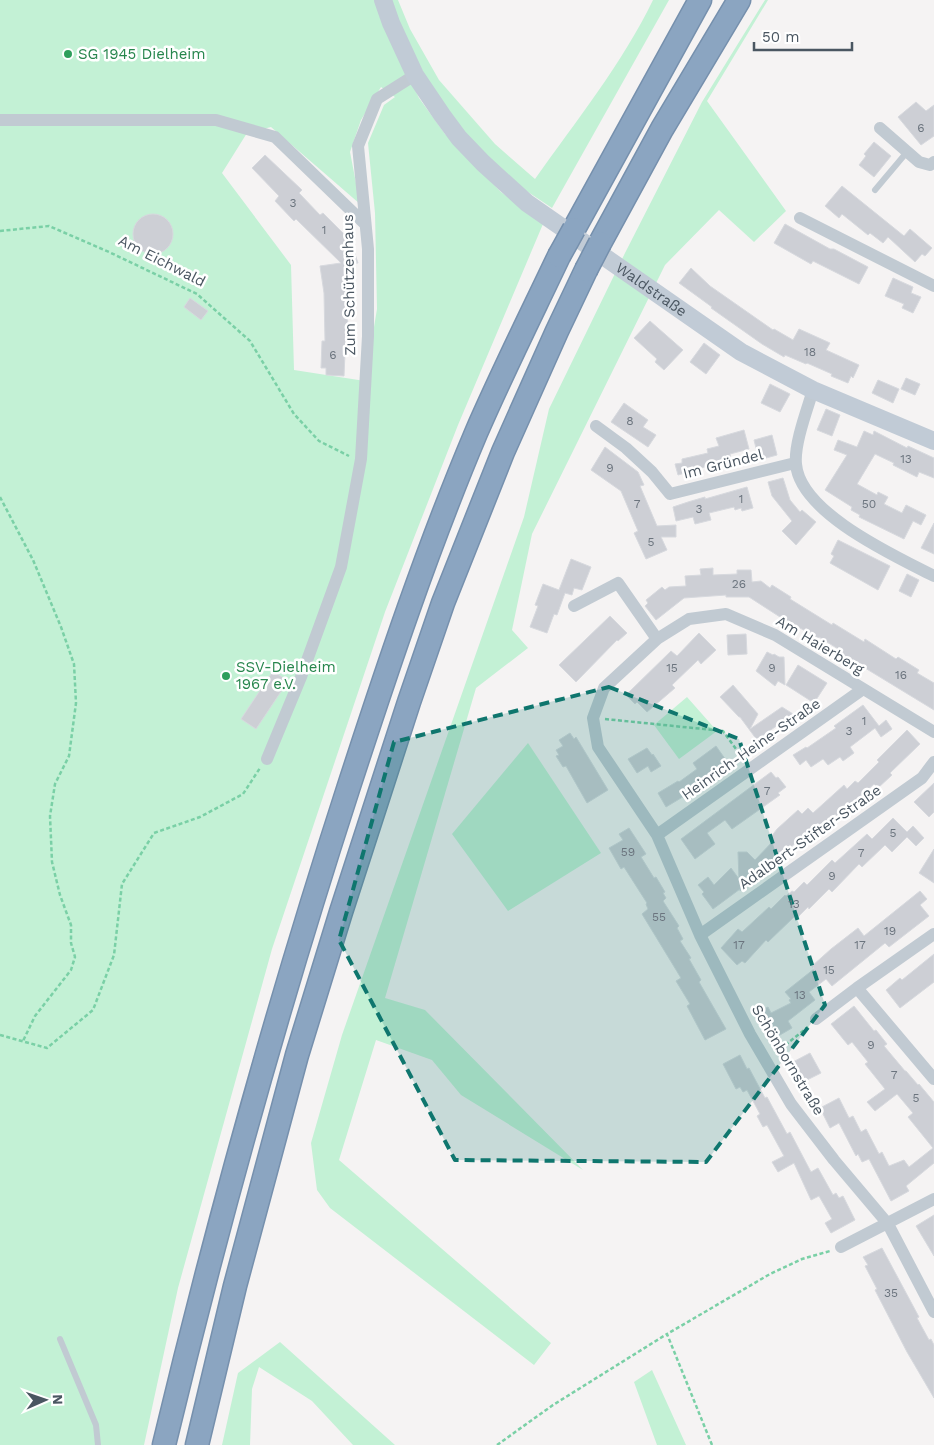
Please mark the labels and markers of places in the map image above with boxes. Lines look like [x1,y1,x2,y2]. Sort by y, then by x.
place label: SG 1945 Dielheim [78,45,206,63]
marker: SG 1945 Dielheim [62,48,74,60]
place label: SSV-Dielheim 1967 e.V. [236,658,336,693]
marker: SSV-Dielheim 1967 e.V. [220,670,232,682]

